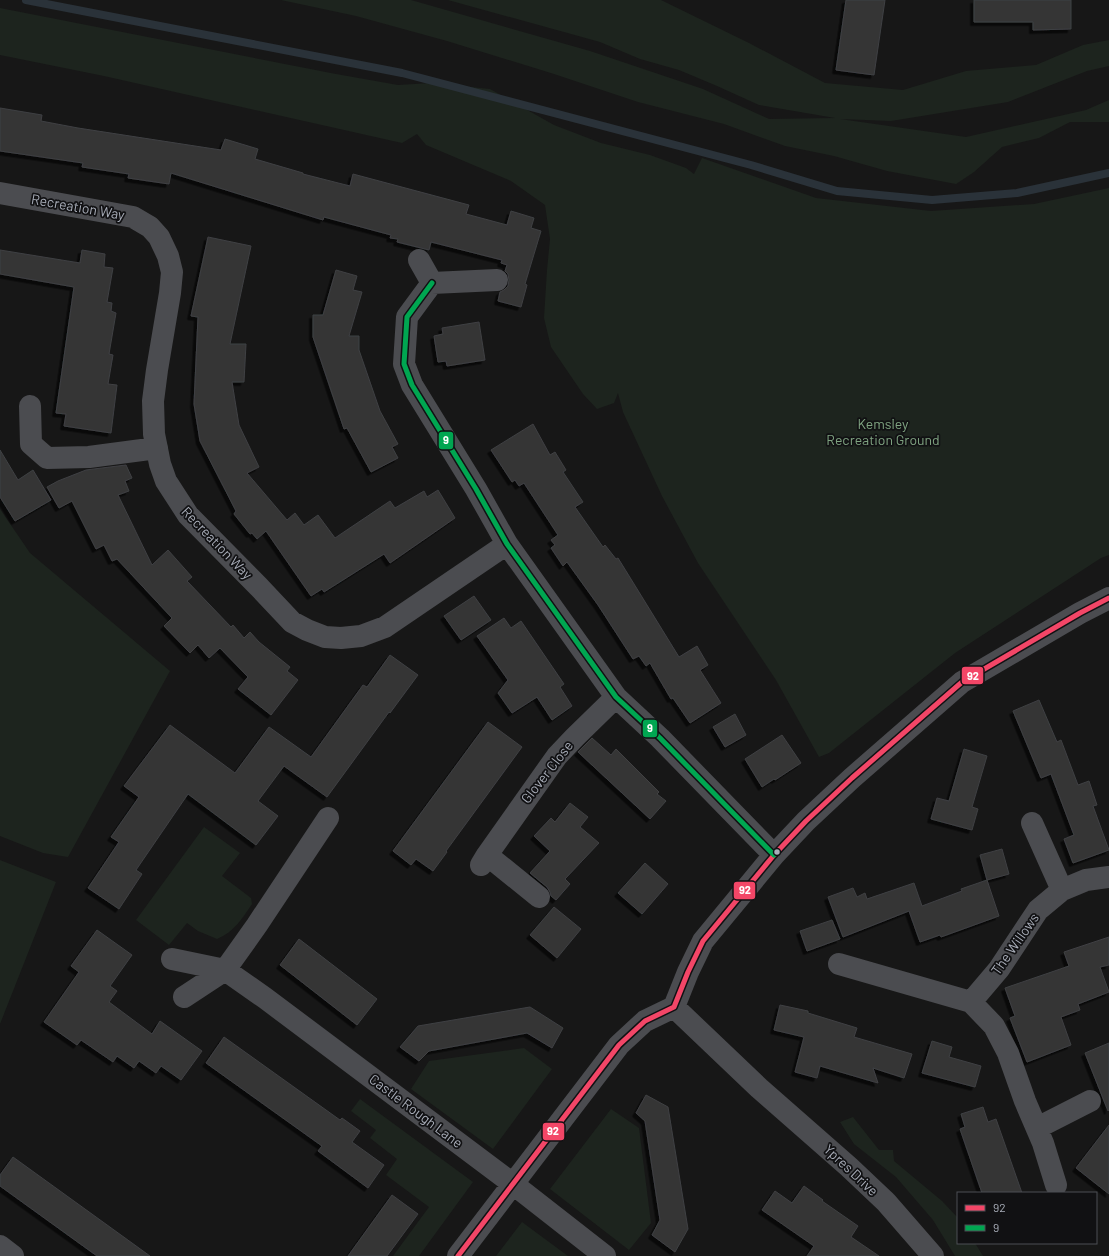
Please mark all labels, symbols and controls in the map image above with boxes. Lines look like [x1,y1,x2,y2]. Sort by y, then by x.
street label: Recreation Way [30,190,127,223]
park label: Kemsley Recreation Ground [826,415,940,448]
line badge: 9 [438,431,454,450]
text: 9 [443,433,449,446]
street label: Recreation Way [178,503,257,583]
line badge: 92 [961,666,984,685]
text: 92 [967,669,979,682]
line badge: 9 [642,719,658,738]
text: 9 [647,721,653,734]
street label: Glover Close [517,737,576,806]
unlabelled marker [772,847,782,857]
line badge: 92 [733,881,756,900]
text: 92 [739,883,751,896]
street label: The Willows [987,909,1042,978]
street label: Castle Rough Lane [366,1070,466,1151]
line badge: 92 [542,1122,565,1141]
text: 92 [547,1124,559,1137]
street label: Ypres Drive [821,1140,882,1199]
legend [957,1192,1097,1244]
text: 92 [993,1200,1006,1214]
text: 9 [993,1220,999,1234]

